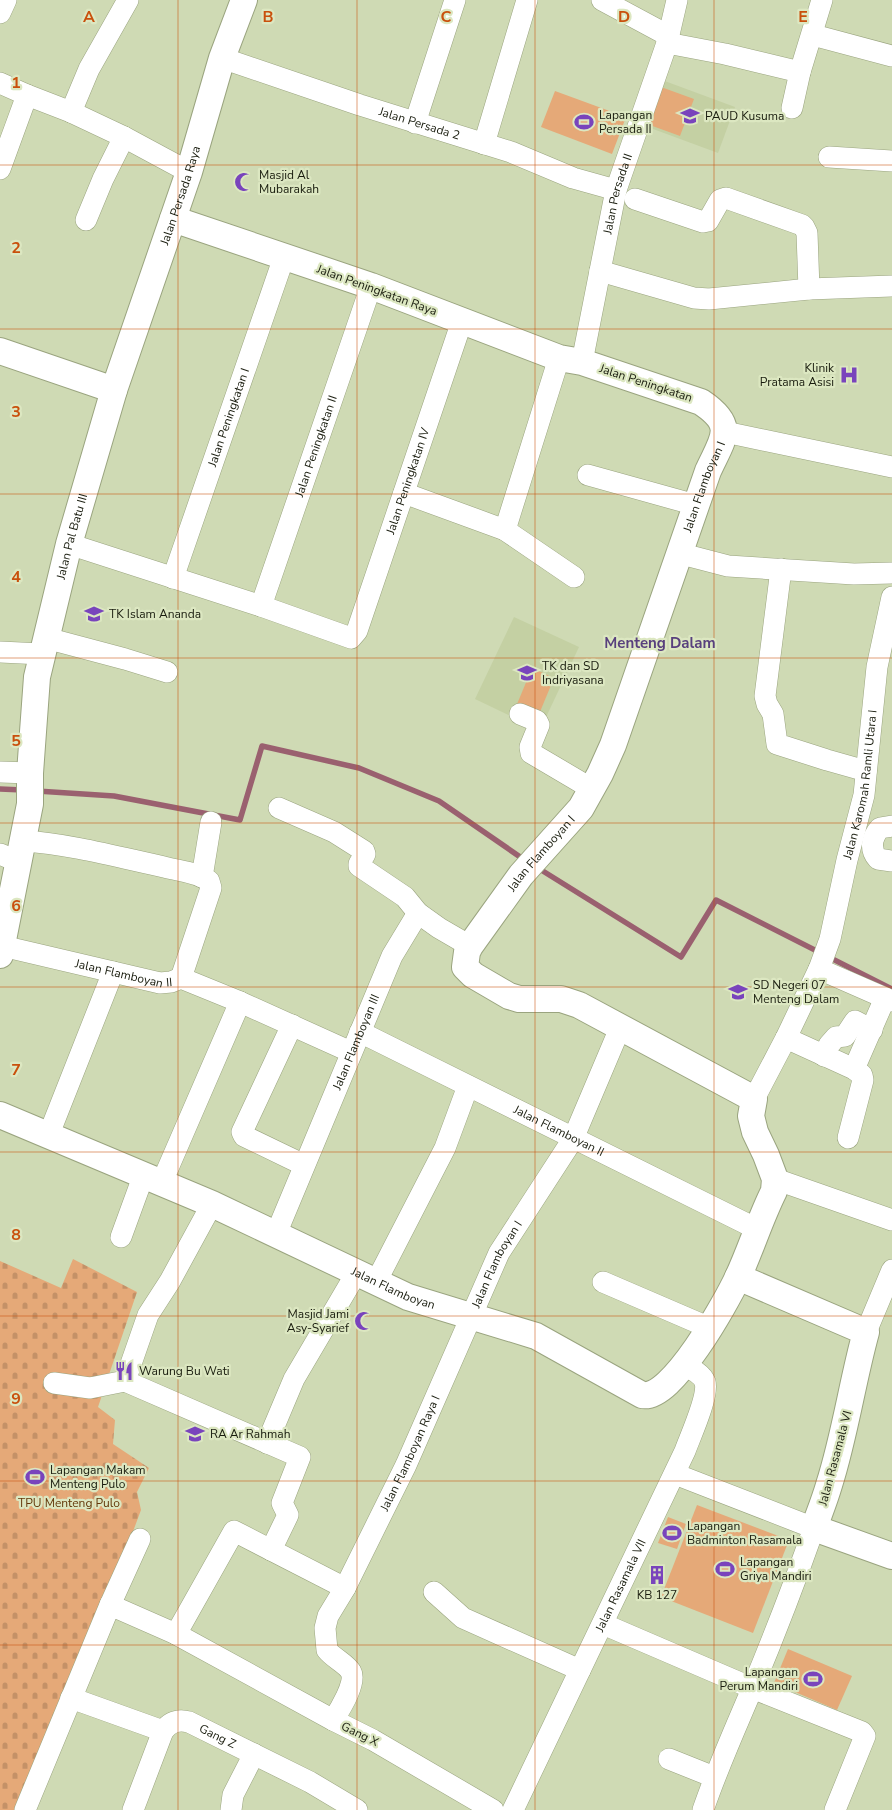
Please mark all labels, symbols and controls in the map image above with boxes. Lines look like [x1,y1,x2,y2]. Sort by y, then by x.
text: A [83,6,95,28]
text: B [262,6,274,28]
text: C [441,6,452,28]
text: D [618,6,630,28]
text: E [798,6,808,28]
text: 1 [11,72,21,94]
street label: Jalan Persada 2 [376,103,462,144]
school or university icon: PAUD Kusuma [679,105,701,127]
place label: Lapangan Persada II [599,107,652,137]
place label: PAUD Kusuma [705,108,784,124]
sports icon: Lapangan Persada II [573,111,595,133]
street label: Jalan Persada Raya [156,144,204,248]
street label: Jalan Persada II [599,151,636,236]
place label: Masjid Al Mubarakah [259,167,319,197]
mosque icon: Masjid Al Mubarakah [233,171,255,193]
text: 2 [11,237,21,259]
street label: Jalan Peningkatan Raya [314,260,439,319]
street label: Jalan Peningkatan [596,360,695,406]
place label: Klinik Pratama Asisi [760,360,835,390]
hospital icon: Klinik Pratama Asisi [838,364,860,386]
street label: Jalan Peningkatan I [204,366,253,470]
street label: Jalan Peningkatan II [291,393,341,500]
text: 3 [11,401,21,423]
street label: Jalan Peningkatan IV [382,425,434,537]
street label: Jalan Flamboyan I [679,439,729,535]
street label: Jalan Pal Batu III [53,492,91,582]
text: 4 [11,566,21,588]
school or university icon: TK Islam Ananda [83,603,105,625]
place label: TK Islam Ananda [109,606,201,622]
district label: Menteng Dalam [604,633,716,653]
place label: TK dan SD Indriyasana [542,658,604,688]
school or university icon: TK dan SD Indriyasana [516,662,538,684]
street label: Jalan Karomah Ramli Utara I [839,709,881,862]
text: 5 [11,730,21,752]
street label: Jalan Flamboyan I [503,812,579,895]
text: 6 [11,895,21,917]
street label: Jalan Flamboyan II [73,955,173,991]
place label: SD Negeri 07 Menteng Dalam [753,977,839,1007]
school or university icon: SD Negeri 07 Menteng Dalam [727,981,749,1003]
street label: Jalan Flamboyan III [329,992,383,1093]
text: 7 [11,1059,21,1081]
street label: Jalan Flamboyan II [510,1101,607,1160]
street label: Jalan Flamboyan I [468,1218,526,1311]
text: 8 [11,1224,21,1246]
street label: Jalan Flamboyan [348,1263,437,1313]
place label: Masjid Jami Asy-Syarief [287,1306,350,1336]
mosque icon: Masjid Jami Asy-Syarief [353,1310,375,1332]
restaurant icon: Warung Bu Wati [113,1360,135,1382]
place label: Warung Bu Wati [139,1363,230,1379]
text: 9 [11,1388,21,1410]
street label: Jalan Flamboyan Raya I [376,1393,444,1515]
street label: Jalan Rasamala VI [814,1409,855,1508]
school or university icon: RA Ar Rahmah [184,1423,206,1445]
place label: RA Ar Rahmah [210,1426,290,1442]
place label: Lapangan Makam Menteng Pulo [50,1462,146,1492]
sports icon: Lapangan Makam Menteng Pulo [24,1466,46,1488]
park label: TPU Menteng Pulo [18,1495,120,1511]
place label: Lapangan Badminton Rasamala [687,1518,802,1548]
sports icon: Lapangan Badminton Rasamala [661,1522,683,1544]
street label: Jalan Rasamala VII [591,1537,650,1635]
place label: Lapangan Griya Mandiri [740,1554,812,1584]
sports icon: Lapangan Griya Mandiri [714,1558,736,1580]
building icon: KB 127 [646,1564,668,1586]
place label: KB 127 [637,1587,677,1603]
place label: Lapangan Perum Mandiri [720,1664,798,1694]
sports icon: Lapangan Perum Mandiri [802,1668,824,1690]
street label: Gang X [339,1718,382,1750]
street label: Gang Z [196,1720,239,1752]

